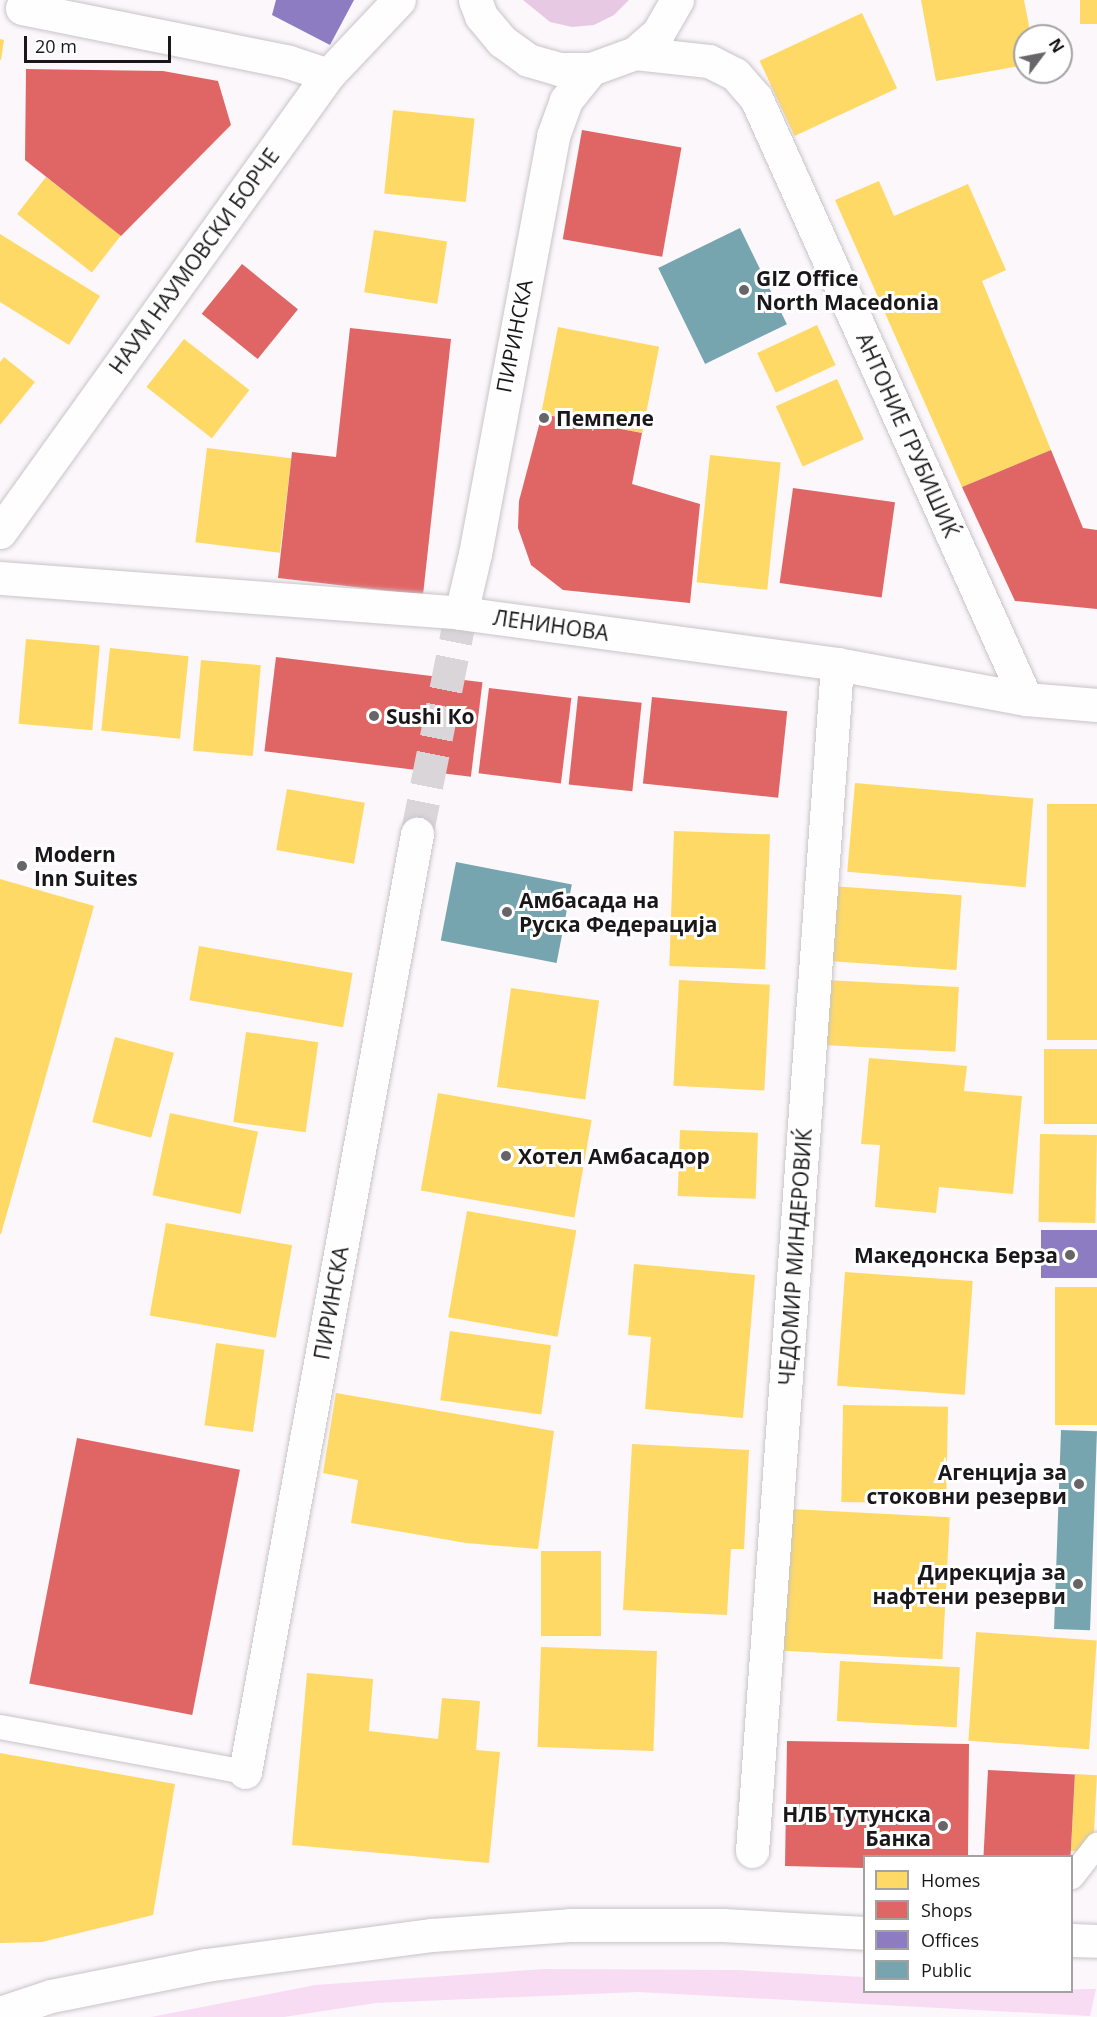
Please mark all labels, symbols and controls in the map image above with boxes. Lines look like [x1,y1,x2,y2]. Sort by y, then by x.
scale bar [27,24,174,62]
north arrow [1013,24,1073,84]
text: 20 m [35,34,77,58]
text: N [1044,34,1069,57]
street label: НАУМ НАУМОВСКИ БОРЧЕ [104,144,284,378]
place label: GIZ Office North Macedonia [756,265,939,315]
street label: ПИРИНСКА [491,277,537,395]
marker: GIZ Office North Macedonia [737,283,751,297]
street label: АНТОНИЕ ГРУБИШИЌ [852,329,964,541]
place label: Пемпеле [556,405,654,431]
marker: Пемпеле [537,411,551,425]
street label: ЛЕНИНОВА [492,604,610,646]
place label: Sushi Ко [386,703,475,729]
marker: Sushi Ко [367,709,381,723]
place label: Modern Inn Suites [34,841,138,891]
marker: Modern Inn Suites [15,859,29,873]
place label: Aмбасада на Руска Федерациjа [519,887,718,937]
marker: Aмбасада на Руска Федерациjа [500,905,514,919]
street label: ЧЕДОМИР МИНДЕРОВИЌ [773,1128,817,1386]
place label: Хотел Амбасадор [518,1143,710,1169]
marker: Хотел Амбасадор [499,1149,513,1163]
place label: Македонска Берза [854,1242,1058,1268]
street label: ПИРИНСКА [309,1244,353,1362]
marker: Македонска Берза [1063,1248,1077,1262]
place label: Агенција за стоковни резерви [867,1459,1067,1509]
marker: Агенција за стоковни резерви [1072,1477,1086,1491]
place label: Дирекција за нафтени резерви [872,1559,1066,1609]
marker: Дирекција за нафтени резерви [1071,1577,1085,1591]
place label: НЛБ Тутунска Банка [782,1801,931,1851]
marker: НЛБ Тутунска Банка [936,1819,950,1833]
legend [863,1855,1073,1993]
text: Homes [921,1868,980,1892]
text: Shops [921,1898,972,1922]
text: Offices [921,1928,979,1952]
text: Public [921,1958,972,1982]

